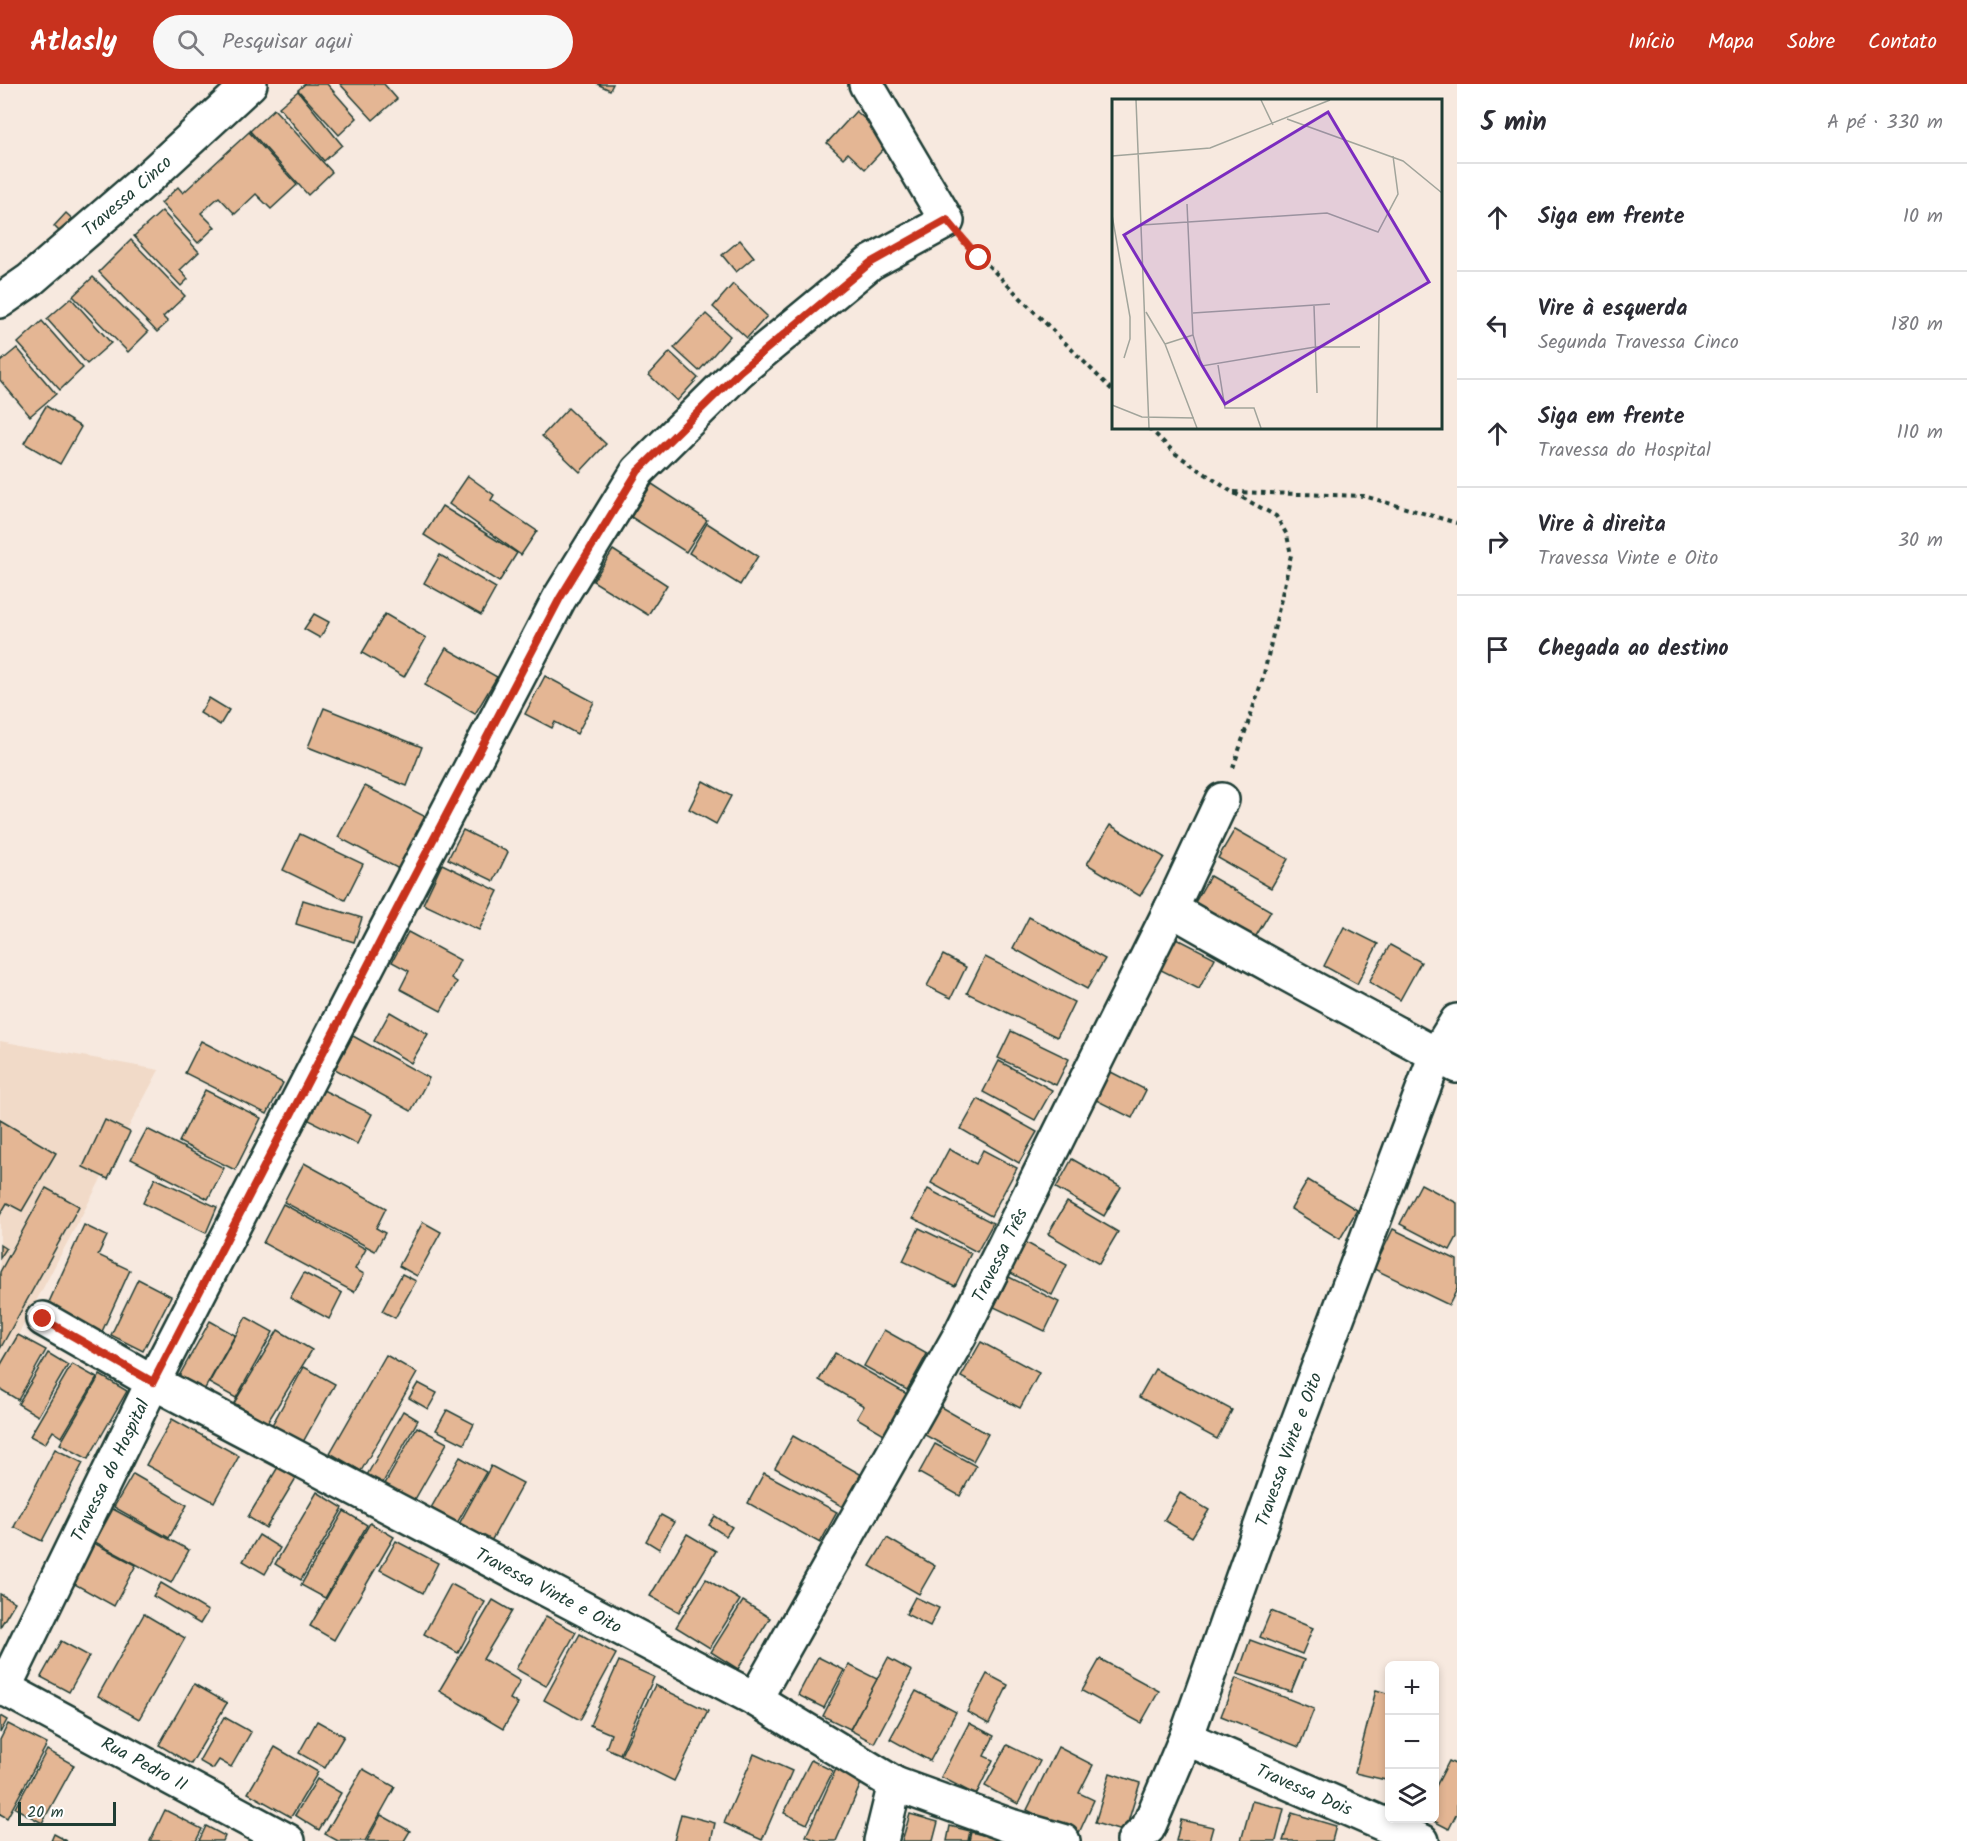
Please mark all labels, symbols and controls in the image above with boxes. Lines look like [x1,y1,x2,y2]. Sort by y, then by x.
search box [153,15,573,69]
text: Atlasly [30,20,117,65]
text: Pesquisar aqui [222,25,352,60]
icon: search [174,26,207,59]
text: Início [1628,26,1675,59]
text: Mapa [1708,26,1754,59]
text: Sobre [1787,26,1835,59]
text: Contato [1868,26,1937,59]
inset map [1112,99,1442,429]
text: 5 min [1481,102,1547,144]
text: A pé · 330 m [1827,107,1943,139]
street label: Travessa Cinco [76,149,180,245]
text: Siga em frente [1538,200,1684,235]
icon: ahead [1481,201,1514,234]
text: 10 m [1903,201,1943,233]
route start [965,244,991,270]
text: Vire à esquerda [1538,292,1687,327]
icon: left [1481,309,1514,342]
text: 180 m [1891,309,1943,341]
text: Segunda Travessa Cinco [1538,327,1739,359]
text: Siga em frente [1538,400,1684,435]
icon: ahead [1481,417,1514,450]
text: 110 m [1897,417,1943,449]
text: Travessa do Hospital [1538,435,1711,467]
text: Vire à direita [1538,508,1666,543]
icon: right [1481,525,1514,558]
text: 30 m [1898,525,1943,557]
text: Travessa Vinte e Oito [1538,543,1718,575]
text: Chegada ao destino [1538,632,1729,667]
icon: arrive [1481,633,1514,666]
street label: Travessa Três [965,1203,1037,1308]
route end [29,1305,55,1331]
street label: Travessa Vinte e Oito [1249,1369,1331,1531]
street label: Travessa do Hospital [64,1394,159,1547]
street label: Travessa Vinte e Oito [469,1541,627,1642]
map controls [1385,1661,1439,1823]
button: + [1385,1661,1439,1715]
button: − [1385,1715,1439,1769]
street label: Rua Pedro II [95,1730,192,1800]
street label: Travessa Dois [1251,1757,1357,1825]
button: layers [1385,1769,1439,1823]
scale bar [18,1799,116,1826]
text: 20 m [27,1800,63,1825]

